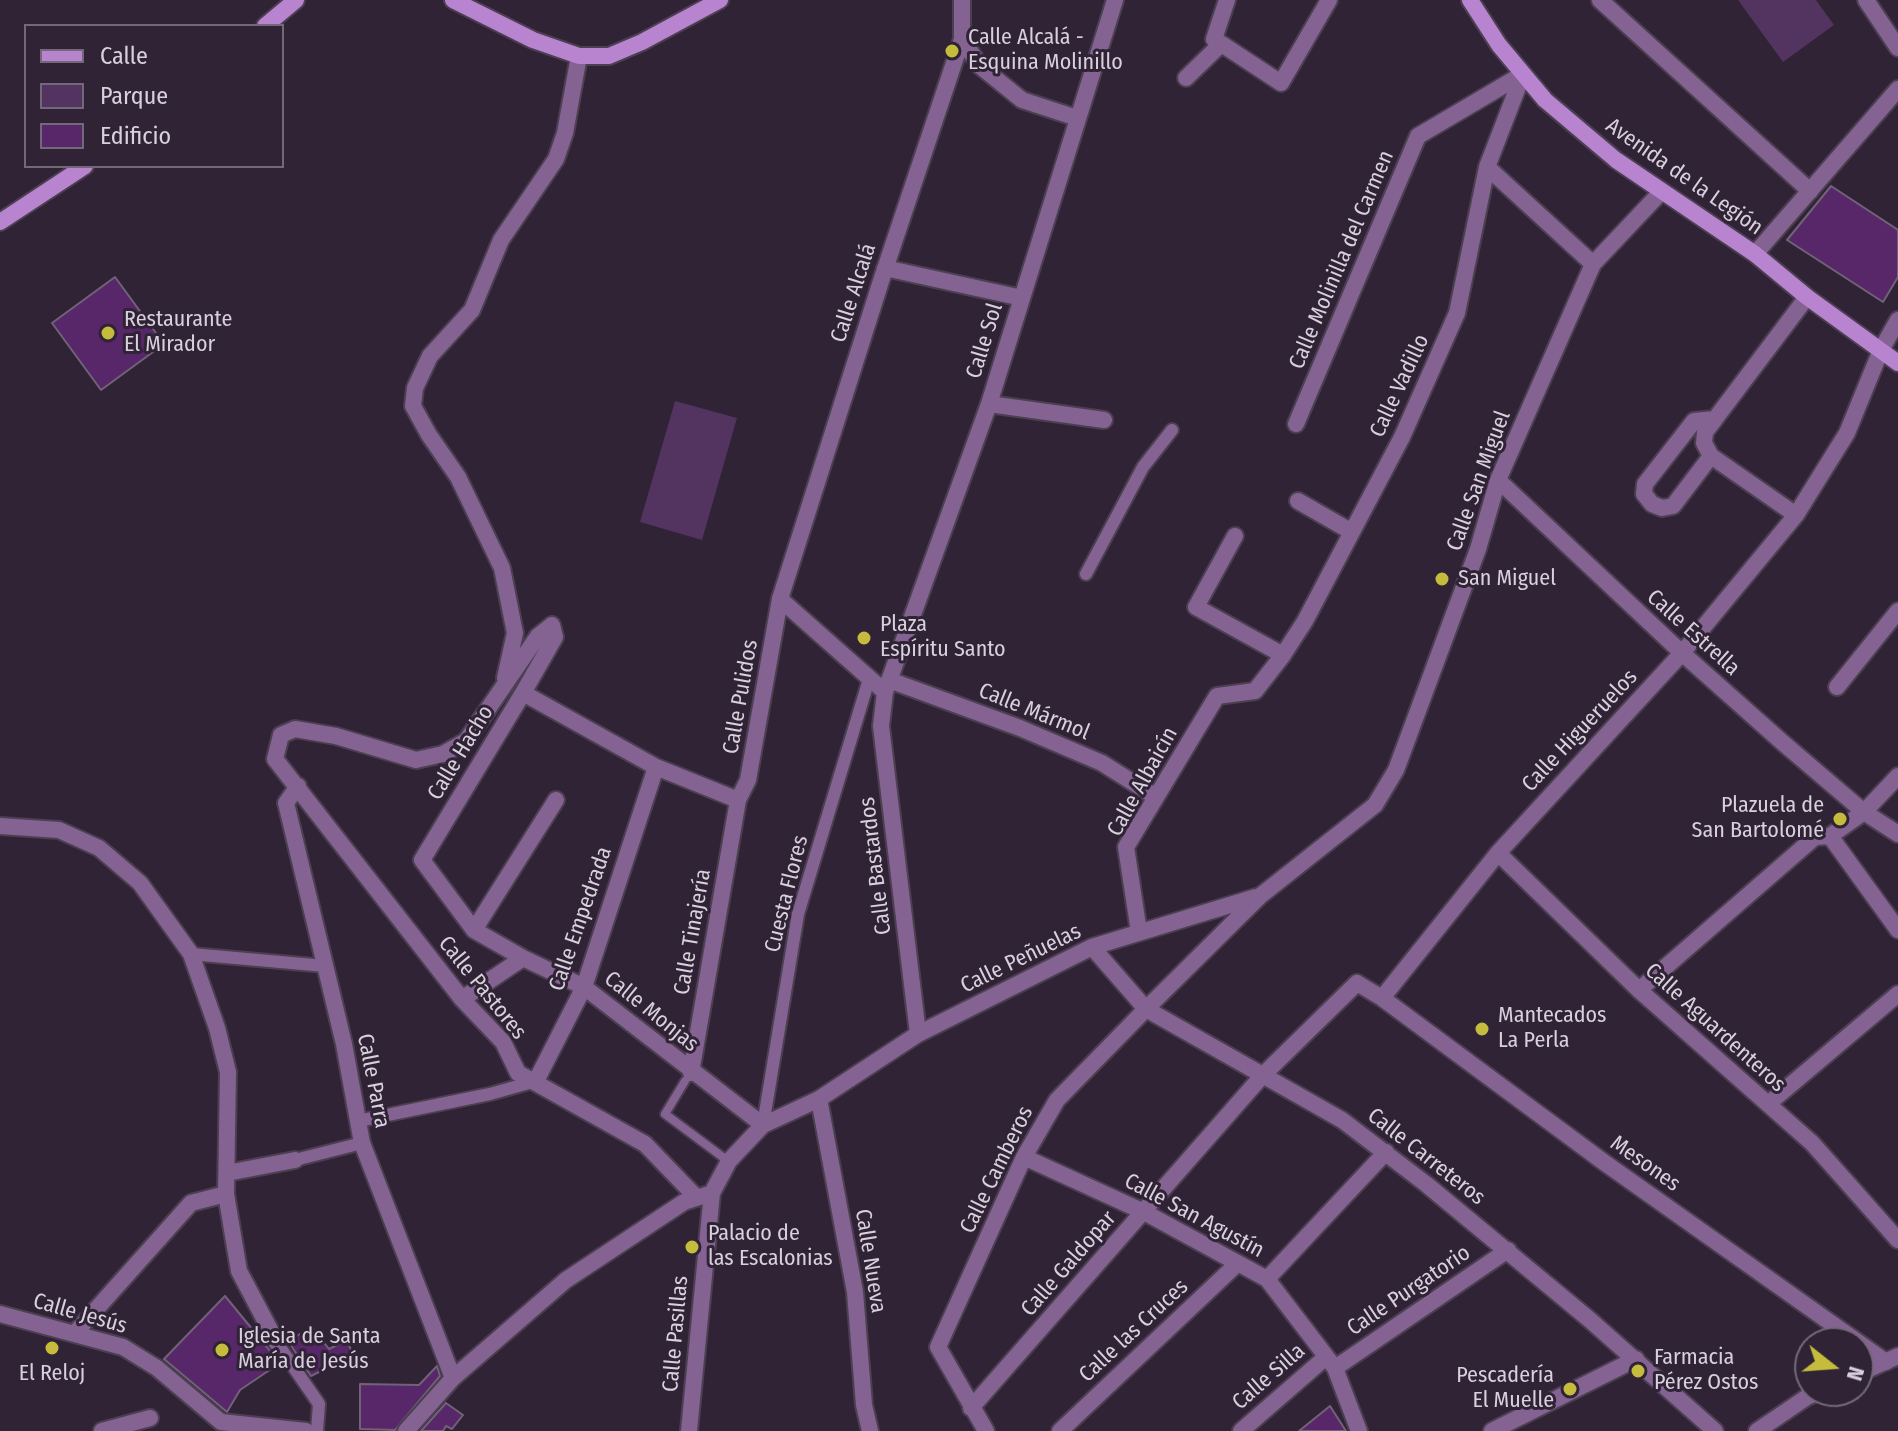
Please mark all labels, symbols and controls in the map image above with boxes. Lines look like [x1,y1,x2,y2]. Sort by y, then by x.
legend [24,24,284,168]
place label: Calle Alcalá - Esquina Molinillo [968,25,1123,76]
text: Calle [100,42,148,70]
marker: Calle Alcalá - Esquina Molinillo [943,42,961,60]
text: Parque [100,82,168,110]
street label: Avenida de la Legión [1600,113,1768,241]
text: Edificio [100,122,171,150]
street label: Calle Molinilla del Carmen [1284,147,1400,373]
street label: Calle Alcalá [826,240,882,346]
street label: Calle Sol [961,300,1009,382]
place label: Restaurante El Mirador [124,307,232,358]
marker: Restaurante El Mirador [99,324,117,342]
street label: Calle Vadillo [1365,330,1435,442]
street label: Calle San Miguel [1441,407,1517,555]
place label: San Miguel [1458,566,1556,592]
marker: San Miguel [1433,570,1451,588]
street label: Calle Estrella [1641,584,1745,682]
place label: Plaza Espíritu Santo [880,612,1006,664]
marker: Plaza Espíritu Santo [855,629,873,647]
street label: Calle Pulidos [718,638,764,756]
street label: Calle Higueruelos [1517,665,1643,797]
street label: Calle Mármol [975,678,1093,746]
street label: Calle Hacho [422,701,500,805]
street label: Calle Albaicín [1102,723,1184,841]
place label: Plazuela de San Bartolomé [1692,793,1824,844]
street label: Calle Bastardos [854,796,898,936]
marker: Plazuela de San Bartolomé [1831,810,1849,828]
street label: Cuesta Flores [760,833,814,955]
street label: Calle Empedrada [544,843,618,995]
street label: Calle Tinajería [669,867,717,997]
street label: Calle Peñuelas [957,919,1085,999]
street label: Calle Pastores [432,931,532,1045]
street label: Calle Aguardenteros [1639,958,1791,1098]
street label: Calle Monjas [599,966,703,1058]
place label: Mantecados La Perla [1498,1003,1606,1054]
marker: Mantecados La Perla [1473,1020,1491,1038]
street label: Calle Parra [351,1032,395,1130]
street label: Calle Camberos [955,1102,1039,1238]
street label: Calle Carreteros [1362,1103,1490,1211]
street label: Mesones [1605,1130,1685,1198]
street label: Calle San Agustín [1120,1168,1268,1264]
street label: Calle Galdopar [1016,1206,1122,1322]
street label: Calle Nueva [849,1207,891,1315]
place label: Palacio de las Escalonias [708,1221,833,1272]
marker: Palacio de las Escalonias [683,1238,701,1256]
street label: Calle Purgatorio [1342,1240,1476,1342]
street label: Calle las Cruces [1074,1274,1194,1388]
street label: Calle Pasillas [658,1275,694,1393]
street label: Calle Jesús [30,1288,130,1340]
place label: Iglesia de Santa María de Jesús [238,1324,380,1376]
north arrow [1794,1327,1874,1407]
street label: Calle Silla [1227,1338,1311,1416]
marker: El Reloj [43,1339,61,1357]
marker: Iglesia de Santa María de Jesús [213,1341,231,1359]
place label: Farmacia Pérez Ostos [1654,1345,1758,1396]
place label: El Reloj [19,1361,85,1387]
marker: Farmacia Pérez Ostos [1629,1362,1647,1380]
place label: Pescadería El Muelle [1456,1363,1554,1414]
text: N [1841,1363,1870,1384]
marker: Pescadería El Muelle [1561,1380,1579,1398]

